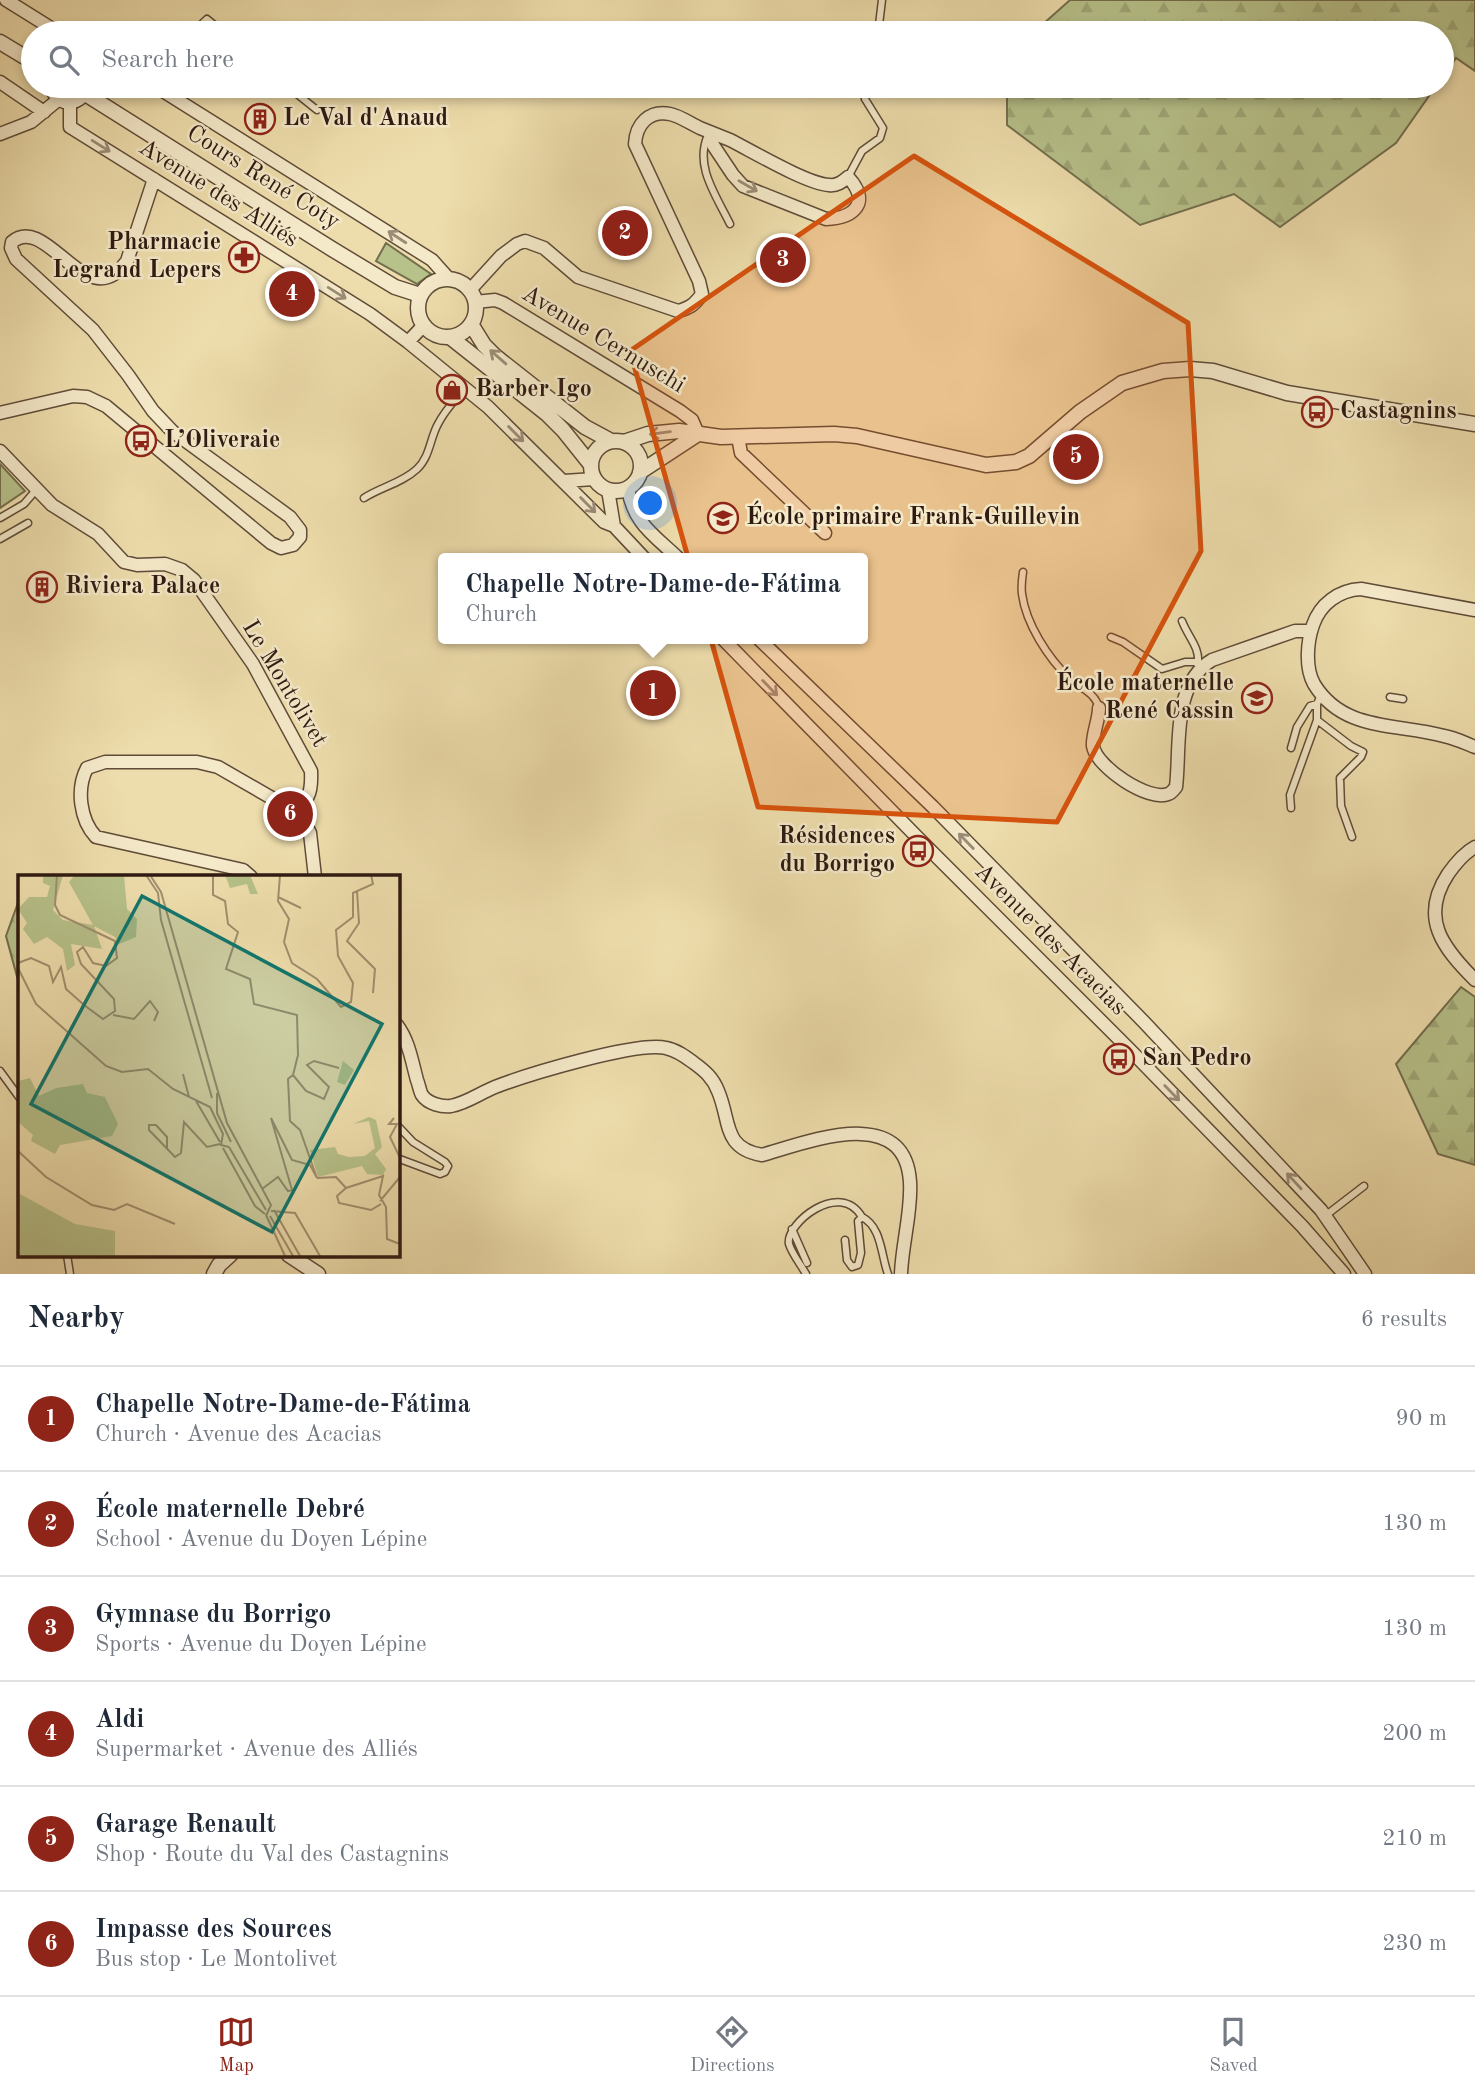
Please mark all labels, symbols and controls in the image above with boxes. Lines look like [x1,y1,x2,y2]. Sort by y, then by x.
search box [21,21,1454,98]
icon: search [45,41,83,79]
text: Search here [101,47,234,73]
building icon: Le Val d'Anaud [243,102,277,136]
place label: Le Val d'Anaud [283,107,448,131]
street label: Cours René Coty [182,121,344,235]
street label: Avenue des Alliés [134,135,302,253]
one-way arrow [91,140,111,154]
one-way arrow [737,179,757,193]
pin: 2 [602,207,648,259]
one-way arrow [387,229,407,243]
place label: Pharmacie Legrand Lepers [52,231,221,283]
pin: 3 [760,234,806,286]
pharmacy icon: Pharmacie Legrand Lepers [227,240,261,274]
pin: 4 [269,268,315,320]
street label: Avenue Cernuschi [517,282,689,398]
one-way arrow [326,286,346,300]
one-way arrow [489,349,507,365]
shop icon: Barber Igo [435,373,469,407]
place label: Barber Igo [475,378,592,402]
bus stop icon: Castagnins [1300,395,1334,429]
place label: Castagnins [1340,400,1457,424]
bus stop icon: L’Oliveraie [124,424,158,458]
one-way arrow [507,425,524,442]
one-way arrow [649,427,672,440]
place label: L’Oliveraie [164,429,280,453]
pin: 5 [1053,431,1099,483]
your location [633,486,667,520]
one-way arrow [579,496,596,513]
place label: École primaire Frank-Guillevin [746,500,1080,530]
school or university icon: École primaire Frank-Guillevin [706,501,740,535]
popup [438,553,868,644]
building icon: Riviera Palace [25,570,59,604]
text: Chapelle Notre-Dame-de-Fátima [465,572,841,598]
place label: Riviera Palace [65,575,220,599]
text: Church [465,603,537,626]
street label: Le Montolivet [237,616,331,752]
place label: École maternelle René Cassin [1056,666,1234,724]
pin: 1 [630,667,676,719]
one-way arrow [762,679,779,696]
school or university icon: École maternelle René Cassin [1240,681,1274,715]
pin: 6 [267,788,313,840]
place label: Résidences du Borrigo [778,825,895,877]
one-way arrow [958,832,975,849]
bus stop icon: Résidences du Borrigo [901,834,935,868]
street label: Avenue des Acacias [970,860,1130,1020]
inset map [18,875,399,1256]
bus stop icon: San Pedro [1102,1042,1136,1076]
place label: San Pedro [1142,1047,1252,1071]
one-way arrow [1163,1084,1180,1101]
one-way arrow [1285,1173,1302,1190]
text: Nearby [28,1304,125,1334]
text: 6 results [1361,1308,1447,1331]
text: Chapelle Notre-Dame-de-Fátima [95,1392,471,1418]
text: 1 [44,1407,58,1430]
text: 90 m [1396,1407,1447,1430]
text: Church · Avenue des Acacias [95,1423,382,1446]
text: École maternelle Debré [95,1497,365,1523]
text: 2 [44,1512,58,1535]
text: 130 m [1382,1512,1447,1535]
text: School · Avenue du Doyen Lépine [95,1528,427,1551]
text: Gymnase du Borrigo [95,1602,331,1628]
text: 3 [44,1617,58,1640]
text: 130 m [1382,1617,1447,1640]
text: Sports · Avenue du Doyen Lépine [95,1633,427,1656]
text: Aldi [95,1707,144,1733]
text: 4 [44,1722,58,1745]
text: 200 m [1382,1722,1447,1745]
text: Supermarket · Avenue des Alliés [95,1738,418,1761]
text: Garage Renault [95,1812,276,1838]
text: 5 [44,1827,58,1850]
text: 210 m [1382,1827,1447,1850]
text: Shop · Route du Val des Castagnins [95,1843,449,1866]
text: Impasse des Sources [95,1917,332,1943]
text: 6 [44,1932,58,1955]
text: 230 m [1382,1932,1447,1955]
text: Bus stop · Le Montolivet [95,1948,337,1971]
tab: Map [217,2013,255,2078]
tab: Directions [690,2013,775,2078]
tab: Saved [1209,2013,1258,2078]

